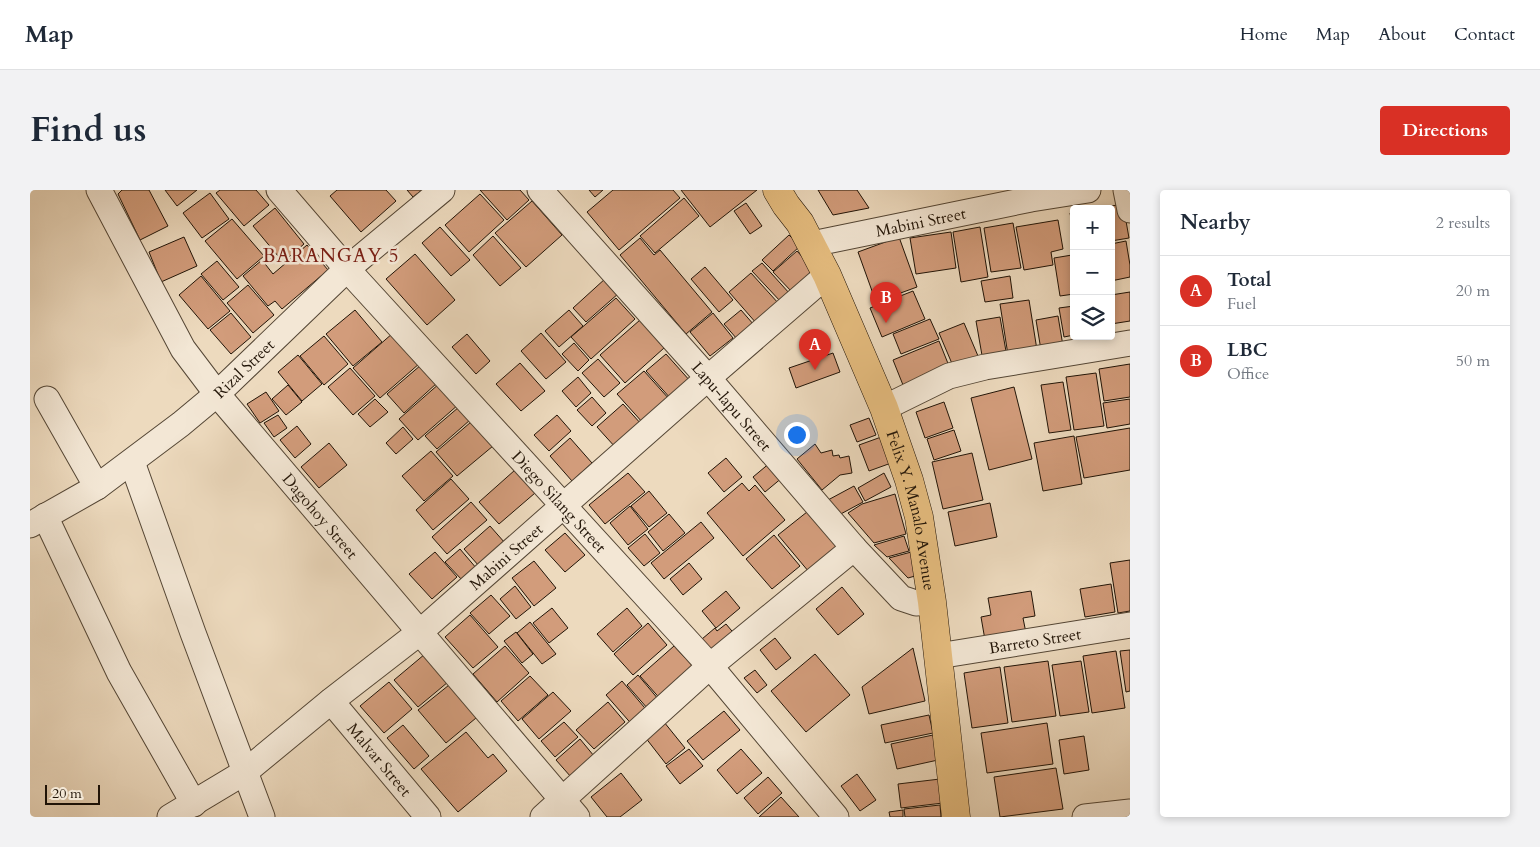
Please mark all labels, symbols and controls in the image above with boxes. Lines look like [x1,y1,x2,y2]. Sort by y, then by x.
text: Map [25,18,74,51]
text: Home [1240,22,1288,47]
text: Map [1316,22,1350,47]
text: About [1378,22,1426,47]
text: Contact [1454,22,1515,47]
text: Find us [30,106,146,154]
button: Directions [1380,106,1510,155]
street label: Mabini Street [874,203,968,243]
map controls [1070,205,1115,340]
button: + [1070,205,1115,250]
text: Nearby [1180,208,1251,237]
text: 2 results [1436,212,1490,234]
district label: BARANGAY 5 [263,243,399,269]
button: − [1070,250,1115,295]
text: Total [1227,267,1271,293]
text: A [1190,280,1202,302]
text: 20 m [1456,280,1490,302]
pin: B [870,282,902,323]
text: Fuel [1227,293,1256,315]
button: layers [1070,295,1115,340]
pin: A [799,329,831,370]
street label: Rizal Street [209,335,280,403]
text: LBC [1227,337,1268,363]
text: B [1190,350,1202,372]
text: 50 m [1456,350,1490,372]
street label: Lapu-lapu Street [686,357,776,456]
text: Office [1227,363,1269,385]
your location [784,422,810,448]
street label: Felix Y. Manalo Avenue [881,428,940,592]
street label: Diego Silang Street [506,446,611,558]
street label: Dagohoy Street [277,469,363,564]
street label: Mabini Street [465,519,548,596]
street label: Barreto Street [987,623,1083,660]
street label: Malvar Street [342,718,416,801]
scale bar [45,782,100,805]
text: 20 m [52,784,82,803]

